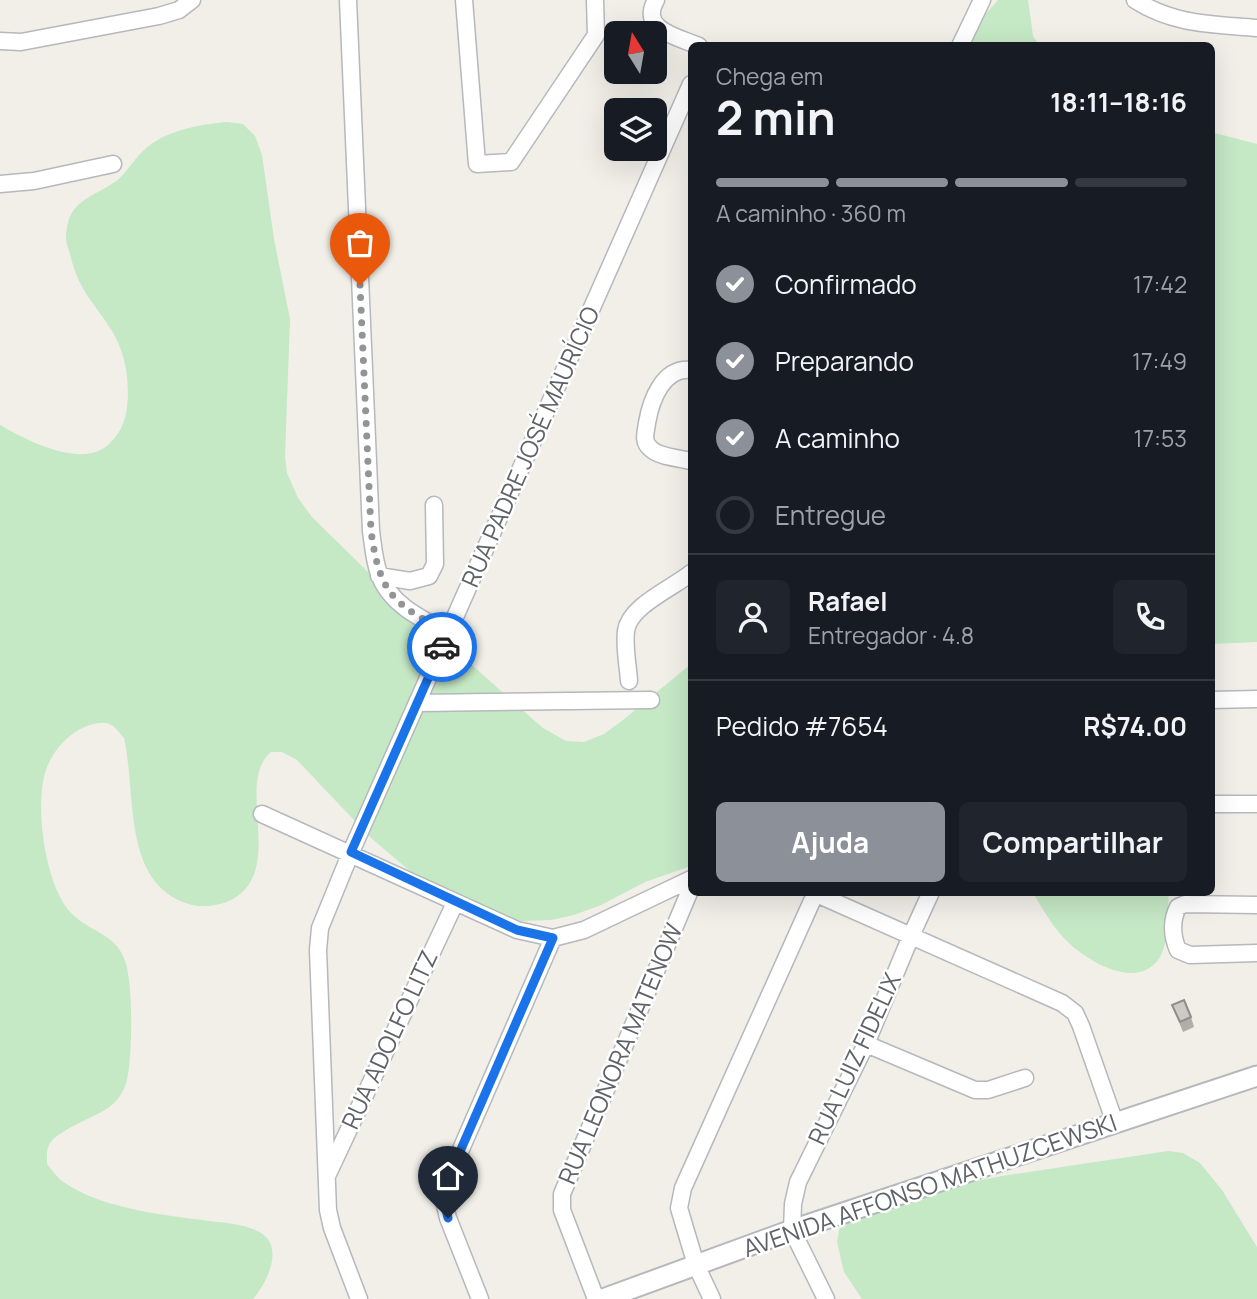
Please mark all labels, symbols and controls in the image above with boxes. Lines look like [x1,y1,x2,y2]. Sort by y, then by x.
north arrow [604,21,667,84]
map controls [604,21,667,161]
text: Chega em [716,60,823,92]
text: 18:11–18:16 [1050,84,1187,120]
text: 2 min [716,86,836,149]
button: layers [604,98,667,161]
text: A caminho · 360 m [716,197,906,229]
pin [330,213,390,285]
icon: bag [341,224,379,262]
icon: check [716,265,754,303]
text: Confirmado [775,266,917,302]
text: 17:42 [1133,268,1187,300]
street label: RUA PADRE JOSÉ MAURÍCIO [453,301,607,592]
icon: check [716,342,754,380]
text: Preparando [775,343,914,379]
text: 17:49 [1132,345,1187,377]
icon: check [716,419,754,457]
text: A caminho [775,420,900,456]
text: 17:53 [1134,422,1187,454]
text: Entregue [775,497,886,533]
button: person [716,580,790,654]
button: phone [1113,580,1187,654]
text: Rafael [808,583,888,619]
courier [407,612,477,682]
text: Entregador · 4.8 [808,619,974,651]
icon: car [423,628,461,666]
text: Pedido #7654 [716,708,888,744]
text: R$74.00 [1083,708,1187,744]
button: Ajuda [716,802,945,882]
button: Compartilhar [959,802,1187,882]
street label: RUA LEONORA MATENOW [550,917,690,1189]
street label: RUA ADOLFO LITZ [333,945,444,1134]
street label: RUA LUIZ FIDELIX [800,967,908,1149]
street label: AVENIDA AFFONSO MATHUZCEWSKI [738,1105,1121,1264]
pin [418,1146,478,1218]
icon: home [429,1157,467,1195]

